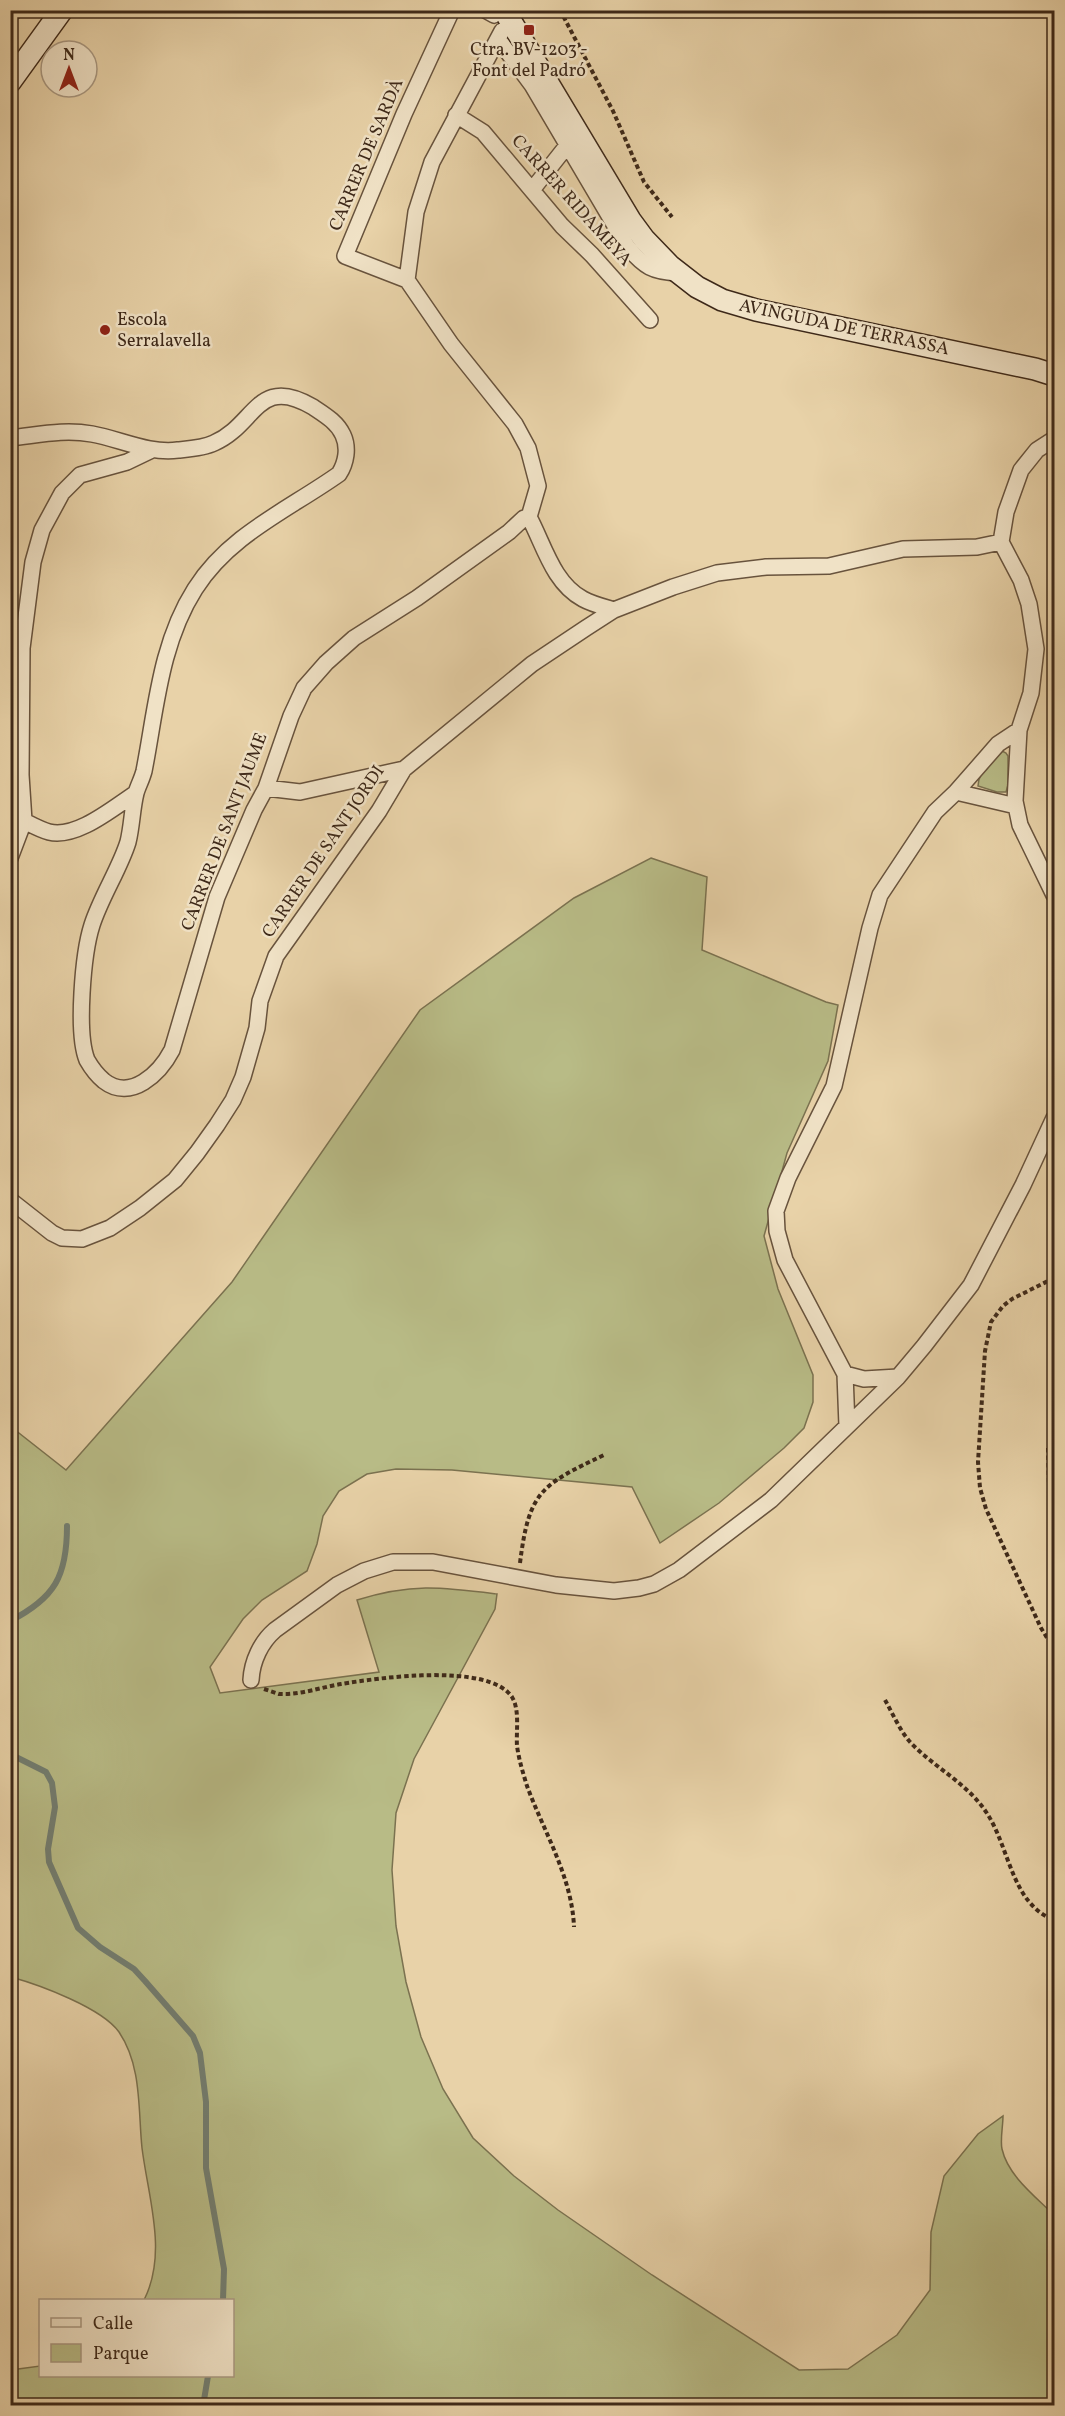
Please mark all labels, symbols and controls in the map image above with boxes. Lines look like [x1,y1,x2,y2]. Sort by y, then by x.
marker: Ctra. BV-1203 - Font del Padró [522,23,536,37]
place label: Ctra. BV-1203 - Font del Padró [470,38,588,84]
north arrow [39,39,99,99]
text: N [63,45,75,67]
street label: CARRER DE SARDÀ [324,75,411,235]
street label: CARRER RIDAMEYA [505,130,637,273]
street label: AVINGUDA DE TERRASSA [737,294,952,363]
place label: Escola Serralavella [117,308,211,354]
marker: Escola Serralavella [98,323,112,337]
street label: CARRER DE SANT JAUME [176,729,274,935]
street label: CARRER DE SANT JORDI [257,761,391,943]
legend [39,2299,234,2377]
text: Calle [93,2312,133,2337]
text: Parque [93,2342,148,2367]

